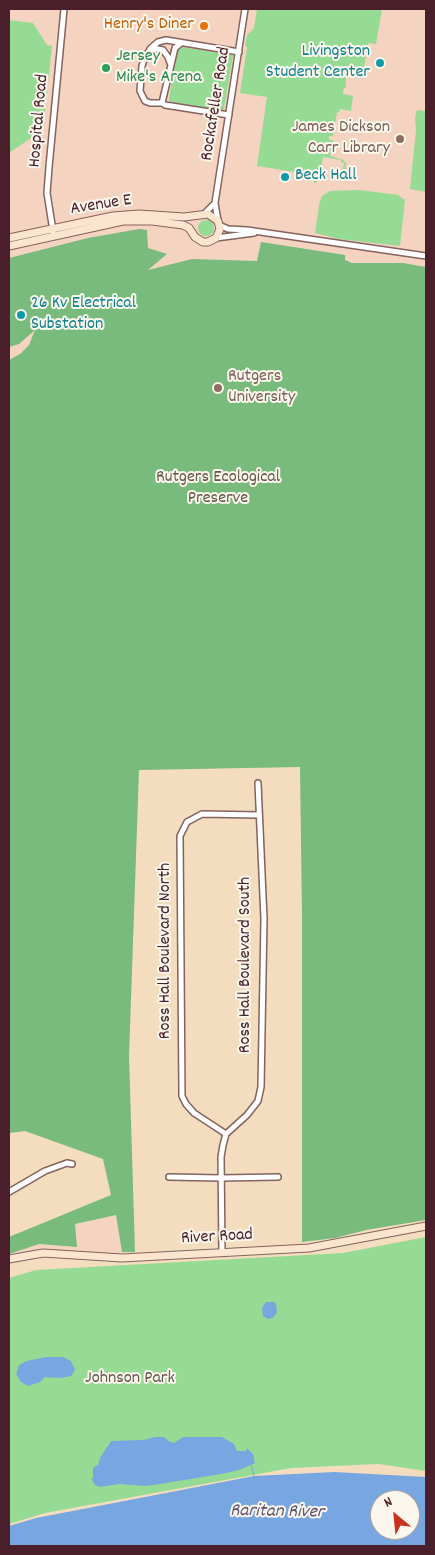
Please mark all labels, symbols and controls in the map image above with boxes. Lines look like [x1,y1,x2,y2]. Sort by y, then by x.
place label: Henry's Diner [104,15,194,37]
marker: Henry's Diner [198,20,210,32]
place label: Livingston Student Center [266,42,370,84]
street label: Rockafeller Road [197,45,237,163]
place label: Jersey Mike's Arena [116,47,202,90]
marker: Livingston Student Center [374,57,386,69]
marker: Jersey Mike's Arena [100,62,112,74]
street label: Hospital Road [25,73,55,169]
place label: James Dickson Carr Library [292,118,390,160]
marker: James Dickson Carr Library [394,133,406,145]
place label: Beck Hall [295,166,356,188]
marker: Beck Hall [279,171,291,183]
street label: Avenue E [69,191,133,221]
place label: 26 Kv Electrical Substation [31,294,136,336]
marker: 26 Kv Electrical Substation [15,309,27,321]
place label: Rutgers University [228,367,295,409]
marker: Rutgers University [212,382,224,394]
park label: Rutgers Ecological Preserve [156,468,280,510]
street label: Ross Hall Boulevard North [156,863,178,1039]
street label: Ross Hall Boulevard South [236,877,258,1053]
street label: River Road [181,1225,253,1251]
park label: Johnson Park [85,1369,175,1391]
north arrow [370,1490,420,1540]
text: N [381,1492,396,1513]
water label: Raritan River [230,1501,324,1525]

